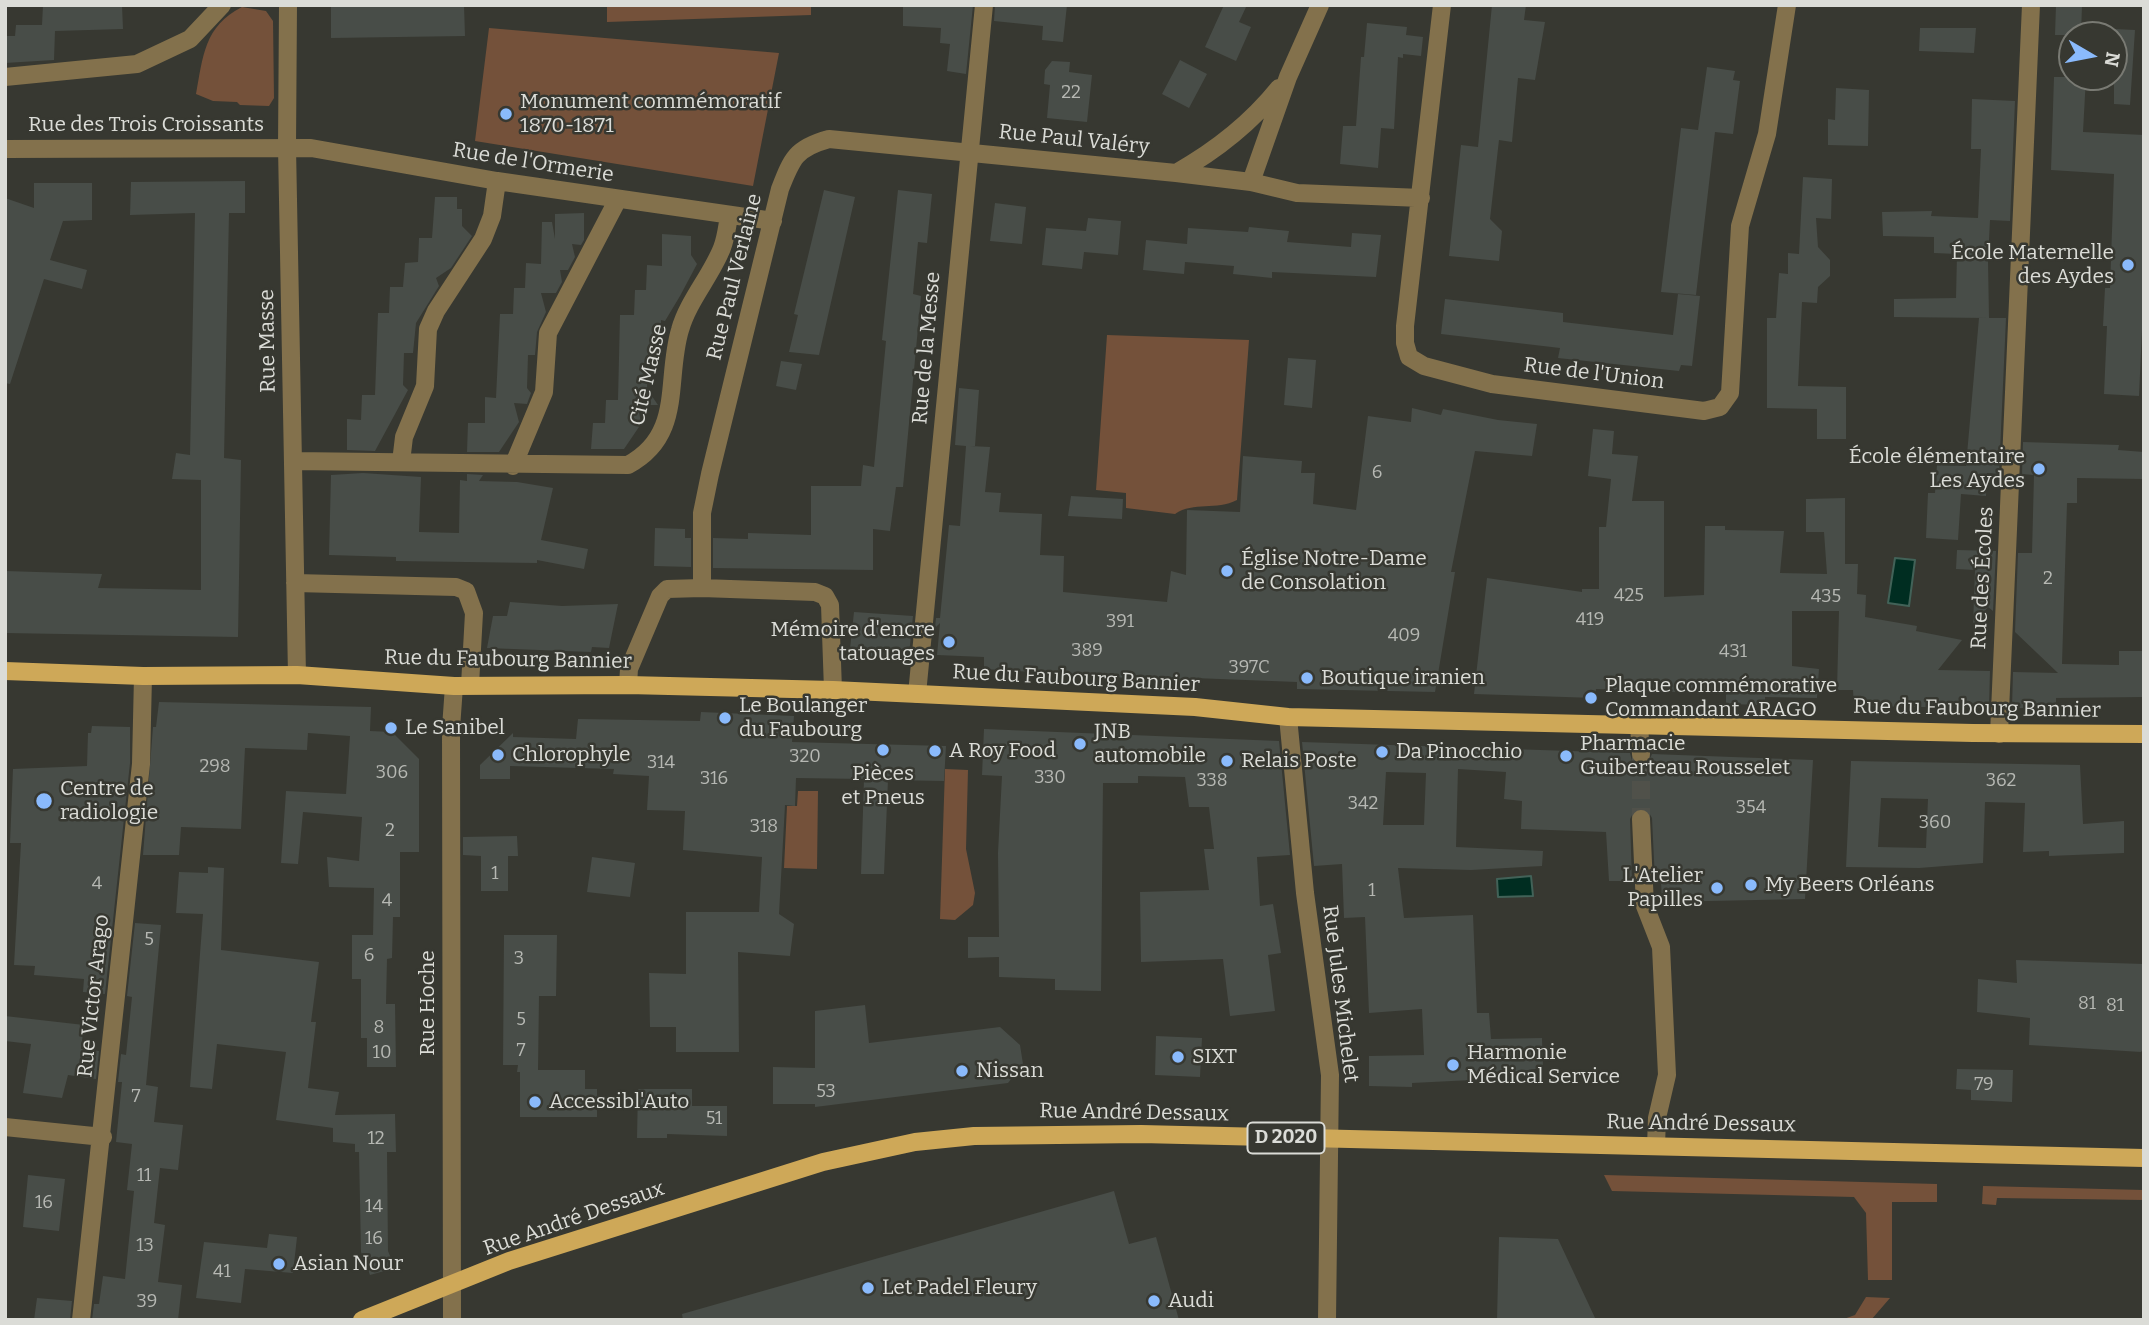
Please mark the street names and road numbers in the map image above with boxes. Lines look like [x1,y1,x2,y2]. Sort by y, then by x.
street label: Rue des Trois Croissants [28,112,264,138]
street label: Rue Paul Valéry [997,120,1151,160]
street label: Rue de l'Ormerie [451,138,615,188]
street label: Rue Paul Verlaine [702,191,768,363]
street label: Rue de la Messe [908,271,946,425]
street label: Rue Masse [254,289,282,393]
street label: Cité Masse [625,322,673,428]
street label: Rue de l'Union [1522,353,1666,395]
street label: Rue des Écoles [1967,506,1999,650]
street label: Rue du Faubourg Bannier [384,645,632,675]
street label: Rue du Faubourg Bannier [952,660,1200,698]
street label: Rue du Faubourg Bannier [1853,694,2101,724]
street label: Rue Jules Michelet [1317,904,1363,1084]
street label: Rue Victor Arago [73,913,115,1079]
street label: Rue Hoche [415,950,441,1056]
street label: Rue André Dessaux [1039,1099,1229,1127]
street label: Rue André Dessaux [1606,1110,1796,1138]
road number: D 2020 [1248,1122,1324,1154]
street label: Rue André Dessaux [480,1176,668,1262]

